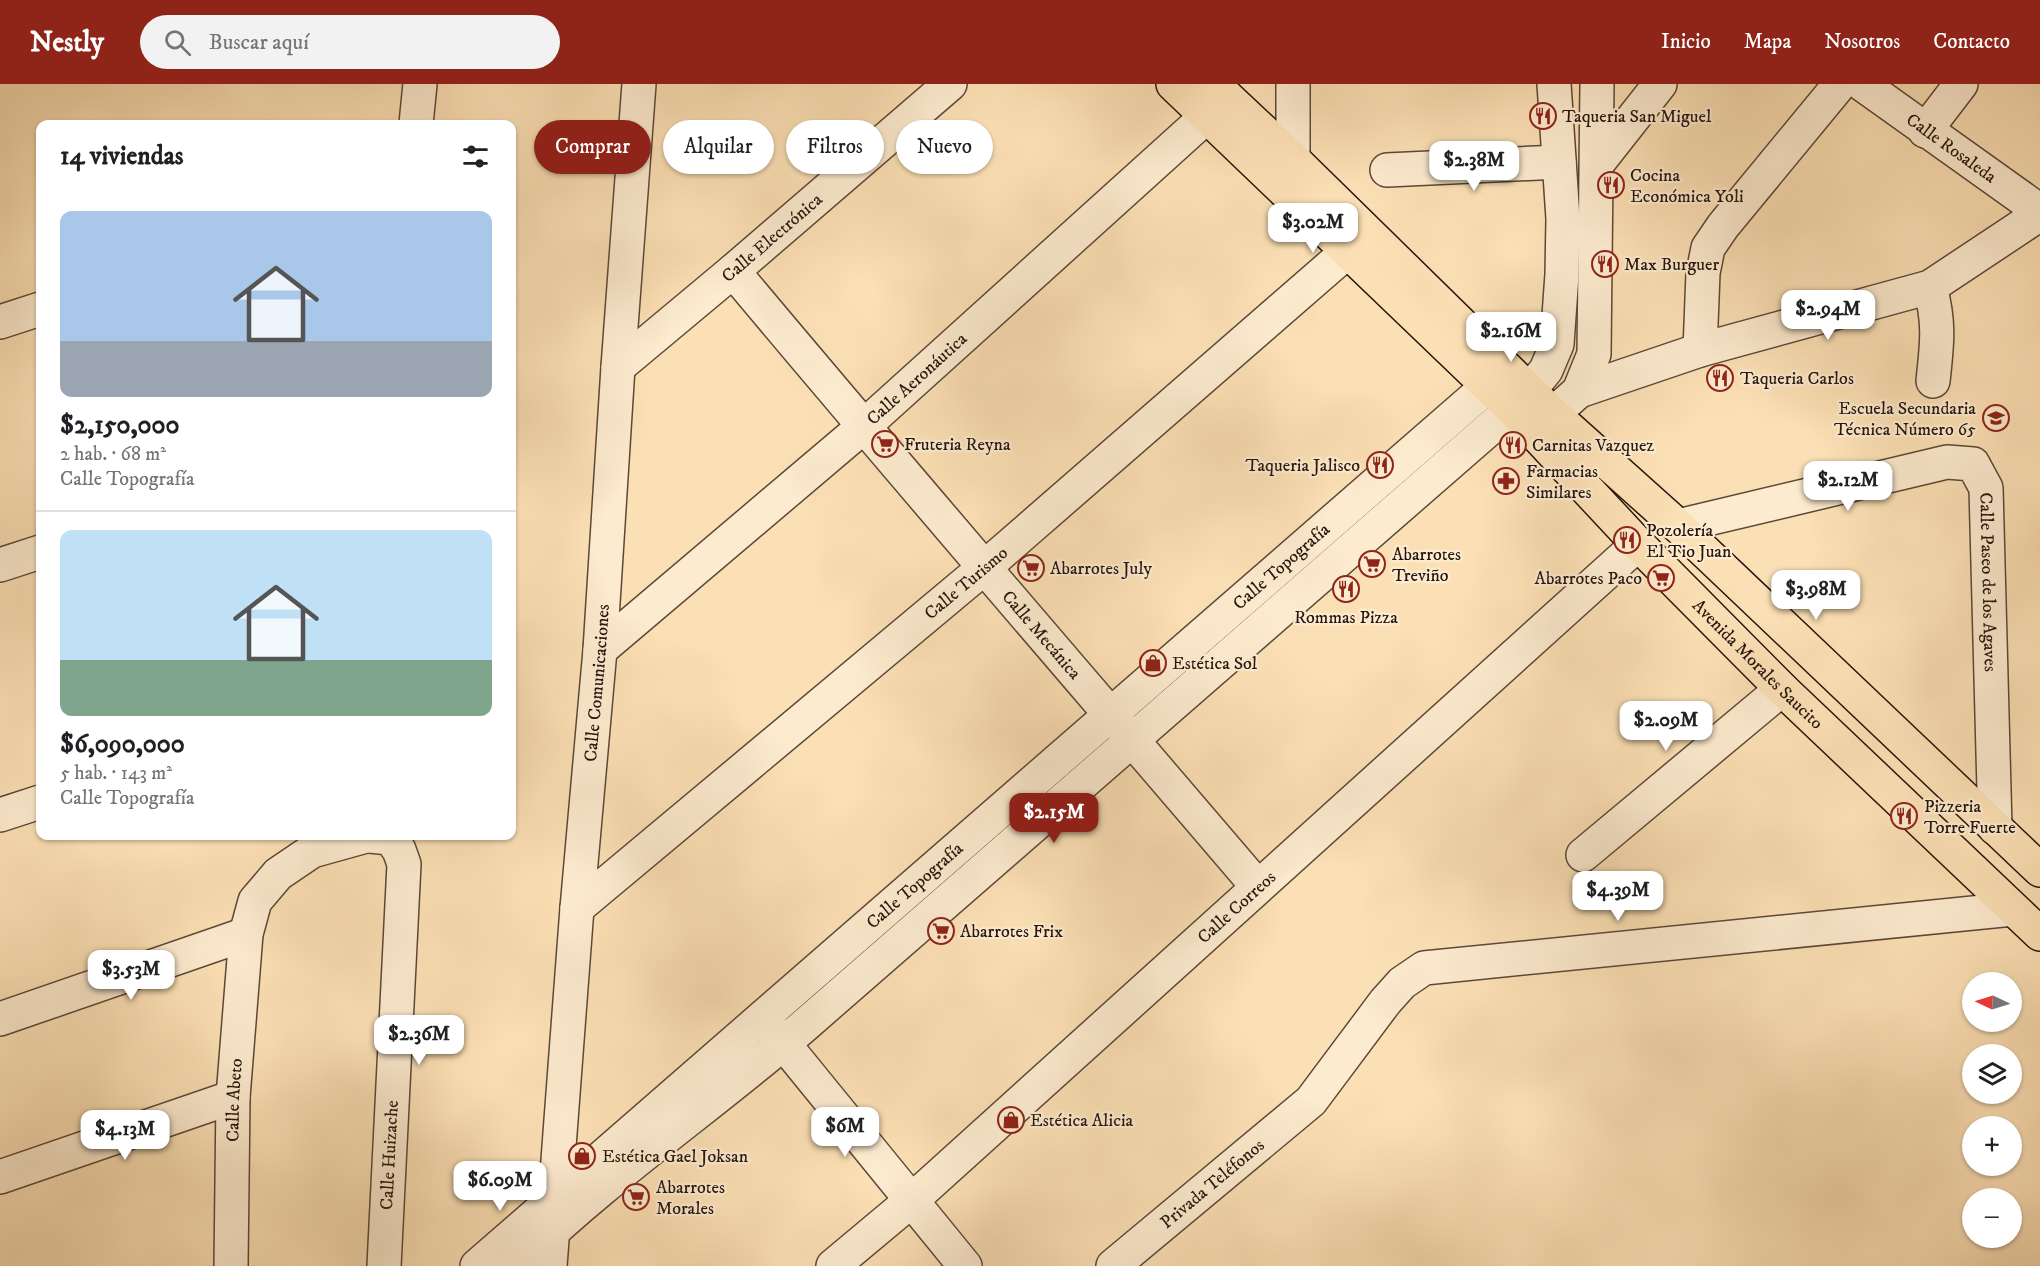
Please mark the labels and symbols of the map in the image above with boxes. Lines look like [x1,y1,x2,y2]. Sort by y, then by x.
restaurant icon: Taqueria San Miguel [1528,101,1558,131]
place label: Taqueria San Miguel [1562,106,1712,128]
street label: Calle Rosaleda [1902,109,2001,188]
pin: $2.38M [1425,141,1523,192]
place label: Cocina Económica Yoli [1630,165,1744,208]
restaurant icon: Cocina Económica Yoli [1596,170,1626,200]
street label: Calle Electrónica [718,189,828,288]
pin: $3.02M [1264,203,1362,254]
restaurant icon: Max Burguer [1590,249,1620,279]
place label: Max Burguer [1624,254,1719,276]
pin: $2.94M [1779,290,1877,341]
pin: $2.16M [1462,312,1560,363]
street label: Calle Aeronáutica [862,328,972,430]
restaurant icon: Taqueria Carlos [1705,363,1735,393]
place label: Taqueria Carlos [1740,368,1854,390]
place label: Escuela Secundaria Técnica Número 65 [1834,398,1976,441]
school or university icon: Escuela Secundaria Técnica Número 65 [1981,403,2011,433]
supermarket icon: Fruteria Reyna [870,429,900,459]
restaurant icon: Carnitas Vazquez [1498,430,1528,460]
place label: Fruteria Reyna [904,434,1011,456]
place label: Carnitas Vazquez [1532,435,1654,457]
restaurant icon: Taqueria Jalisco [1365,450,1395,480]
place label: Taqueria Jalisco [1245,455,1360,477]
place label: Farmacias Similares [1526,461,1598,504]
pin: $2.12M [1799,461,1897,512]
pharmacy icon: Farmacias Similares [1491,466,1521,496]
street label: Calle Paseo de los Agaves [1974,492,2001,672]
street label: Calle Topografía [1229,519,1335,615]
place label: Pozolería El Tio Juan [1646,520,1732,563]
restaurant icon: Pozolería El Tio Juan [1612,525,1642,555]
street label: Calle Turismo [920,542,1013,625]
place label: Abarrotes Treviño [1392,544,1461,587]
supermarket icon: Abarrotes Treviño [1357,549,1387,579]
supermarket icon: Abarrotes July [1016,553,1046,583]
place label: Abarrotes July [1050,558,1152,580]
supermarket icon: Abarrotes Paco [1646,563,1676,593]
place label: Abarrotes Paco [1535,568,1642,590]
pin: $3.98M [1767,570,1865,621]
restaurant icon: Rommas Pizza [1331,574,1361,604]
street label: Calle Mecánica [997,586,1085,685]
street label: Avenida Morales Saucito [1687,595,1828,734]
street label: Calle Comunicaciones [580,603,615,763]
place label: Rommas Pizza [1294,607,1398,629]
shop icon: Estética Sol [1138,648,1168,678]
place label: Estética Sol [1172,653,1258,675]
pin: $2.09M [1617,701,1715,752]
pin: $2.15M [1005,793,1103,844]
place label: Pizzeria Torre Fuerte [1924,796,2016,839]
restaurant icon: Pizzeria Torre Fuerte [1889,801,1919,831]
street label: Calle Topografía [862,838,968,934]
street label: Calle Correos [1193,867,1281,949]
pin: $4.39M [1569,871,1667,922]
supermarket icon: Abarrotes Frix [926,916,956,946]
place label: Abarrotes Frix [960,921,1063,943]
pin: $3.53M [82,950,180,1001]
north arrow [1962,972,2022,1032]
pin: $2.36M [370,1015,468,1066]
street label: Calle Abeto [222,1057,248,1142]
street label: Calle Huizache [376,1100,404,1210]
shop icon: Estética Alicia [996,1105,1026,1135]
pin: $6M [816,1107,874,1158]
pin: $4.13M [76,1110,174,1161]
place label: Estética Alicia [1030,1110,1134,1132]
street label: Privada Teléfonos [1156,1135,1269,1234]
shop icon: Estética Gael Joksan [567,1141,597,1171]
place label: Estética Gael Joksan [602,1146,749,1168]
pin: $6.09M [451,1161,549,1212]
place label: Abarrotes Morales [656,1177,725,1220]
supermarket icon: Abarrotes Morales [621,1182,651,1212]

